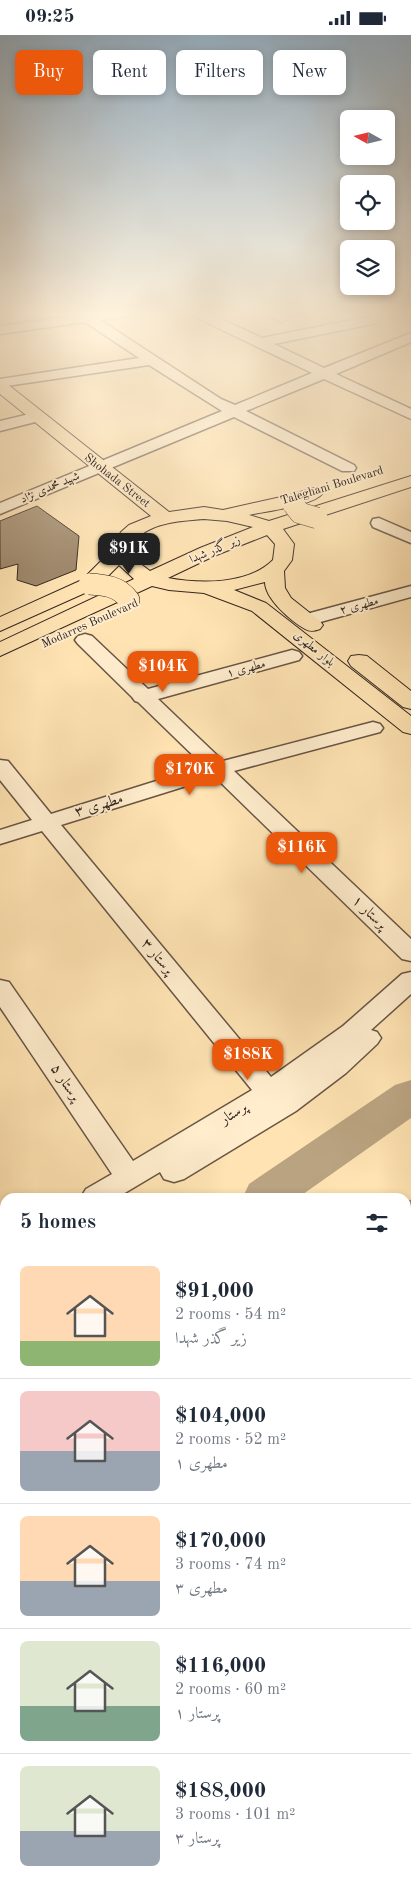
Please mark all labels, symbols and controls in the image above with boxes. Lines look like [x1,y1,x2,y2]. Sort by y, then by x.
text: 09:25 [25,8,74,27]
chip: Buy [15,50,83,95]
chip: Rent [93,50,166,95]
chip: Filters [176,50,263,95]
chip: New [273,50,346,95]
north arrow [340,110,395,165]
map controls [340,110,395,295]
button: locate [340,175,395,230]
button: layers [340,240,395,295]
street label: Shohada Street [82,452,152,510]
street label: Taleghani Boulevard [279,465,385,507]
street label: شهید محمدی نژاد [19,470,82,507]
street label: زیر گذر شهدا [186,530,243,567]
pin: $91K [99,533,159,575]
text: $91K [109,541,149,557]
street label: مطهری ۲ [338,595,380,618]
street label: Modarres Boulevard [40,597,140,651]
street label: بلوار مطهری [290,629,337,670]
pin: $104K [128,651,198,693]
street label: مطهری ۱ [225,658,267,681]
text: $104K [138,659,188,675]
pin: $170K [155,753,225,796]
text: $170K [165,762,215,778]
street label: مطهری ۳ [73,792,125,821]
pin: $116K [267,831,337,874]
text: $116K [277,840,327,856]
street label: پرستار ۱ [348,893,390,935]
street label: پرستار ۳ [137,936,177,979]
pin: $188K [213,1039,283,1081]
text: $188K [223,1047,273,1063]
street label: پرستار ۵ [46,1062,84,1106]
street label: پرستار [216,1099,252,1130]
icon: filters [363,1209,391,1237]
text: 5 homes [20,1212,96,1233]
text: $91,000 [175,1281,254,1302]
icon: home [60,1286,120,1346]
text: 2 rooms · 54 m² [175,1307,286,1323]
text: زیر گذر شهدا [175,1331,247,1347]
text: $104,000 [175,1406,266,1427]
icon: home [60,1411,120,1471]
text: 2 rooms · 52 m² [175,1432,286,1448]
text: مطهری ۱ [175,1456,228,1472]
text: $170,000 [175,1531,266,1552]
icon: home [60,1536,120,1596]
text: 3 rooms · 74 m² [175,1557,286,1573]
text: مطهری ۳ [175,1581,228,1597]
text: $116,000 [175,1656,266,1677]
icon: home [60,1661,120,1721]
text: 2 rooms · 60 m² [175,1682,286,1698]
text: پرستار ۱ [175,1706,220,1722]
text: $188,000 [175,1781,266,1802]
icon: home [60,1786,120,1846]
text: 3 rooms · 101 m² [175,1807,295,1823]
text: پرستار ۳ [175,1831,220,1847]

